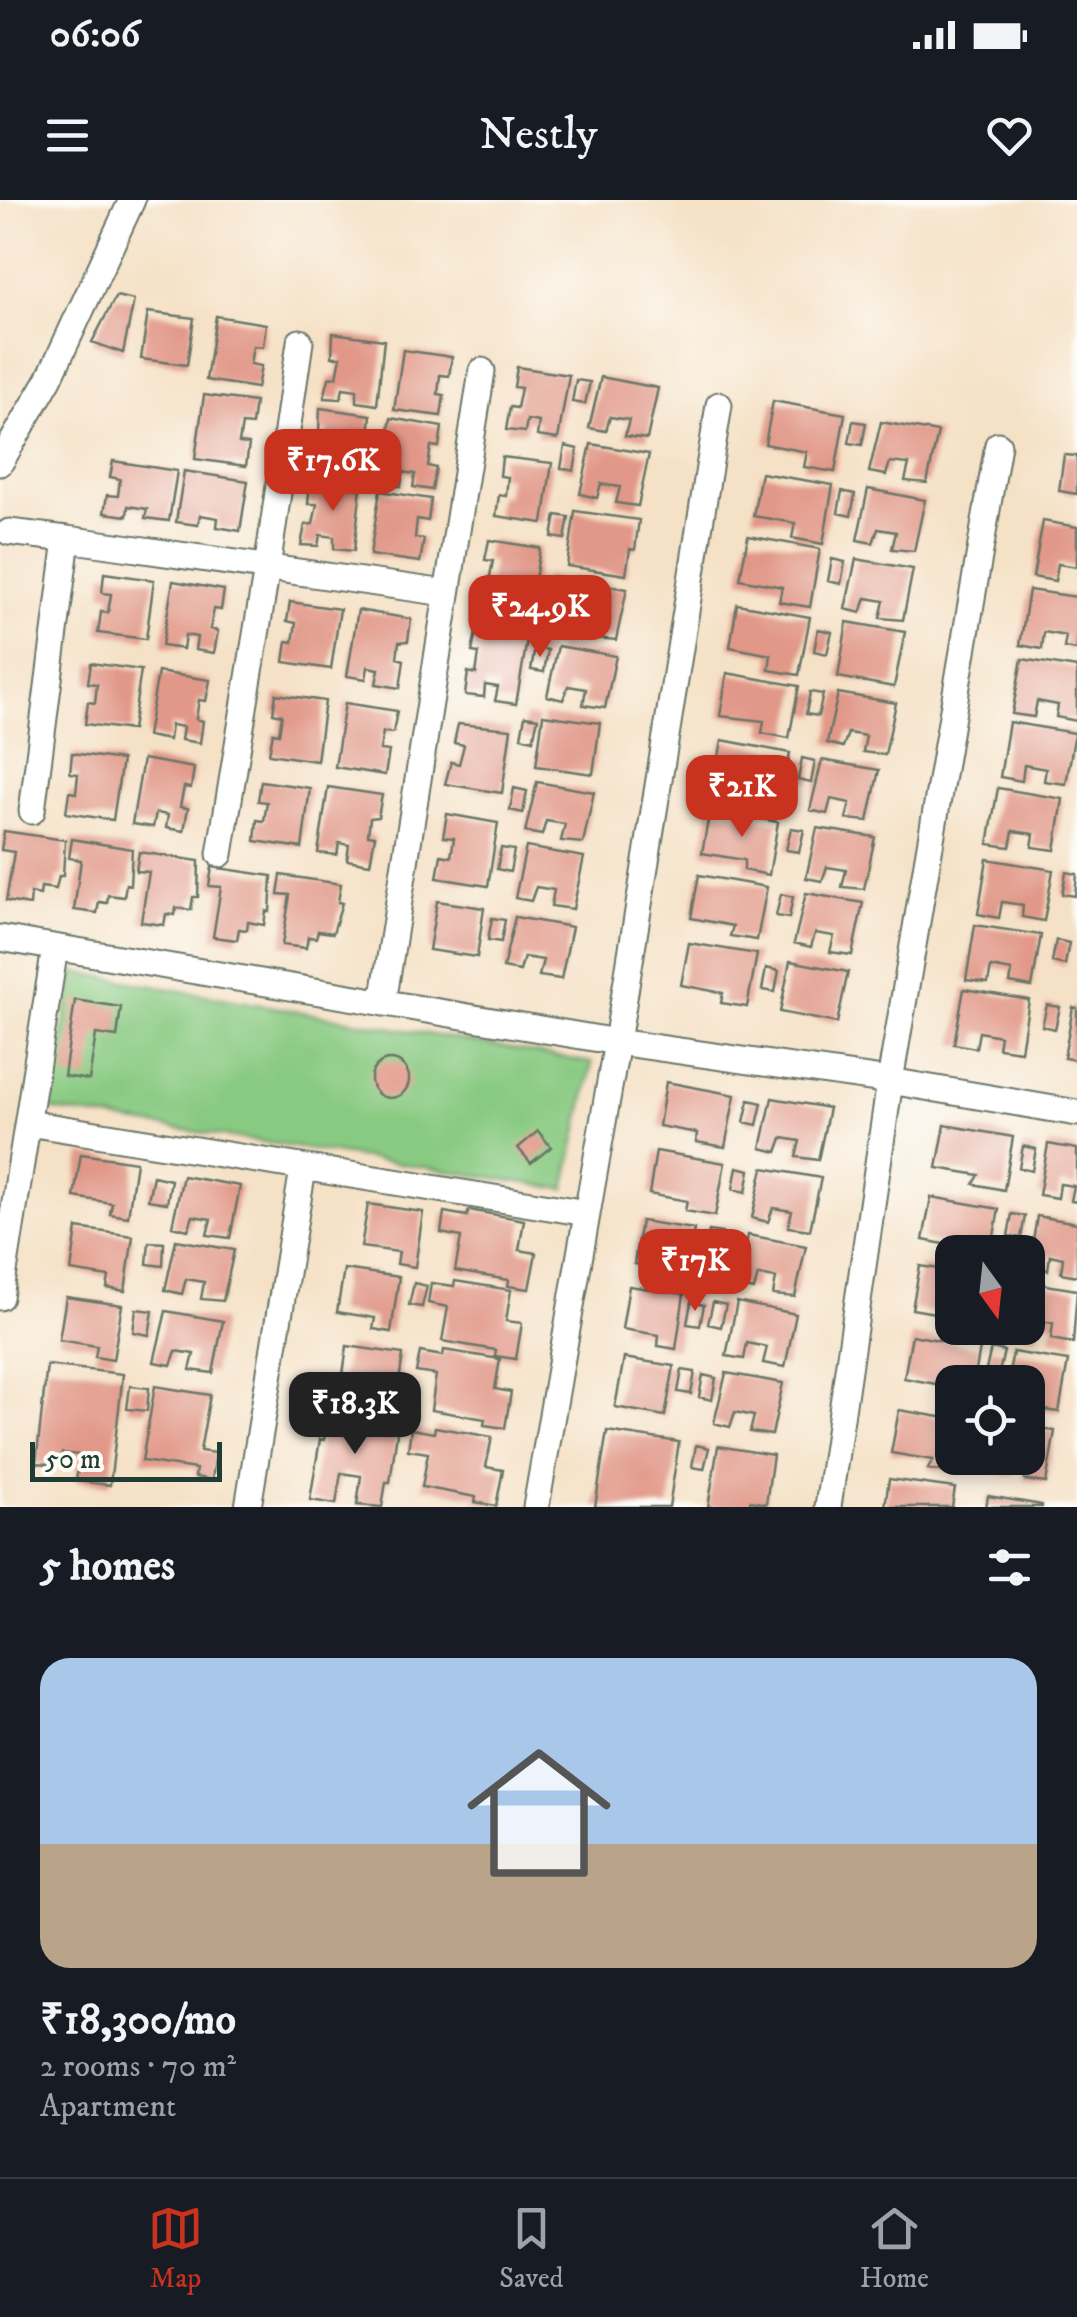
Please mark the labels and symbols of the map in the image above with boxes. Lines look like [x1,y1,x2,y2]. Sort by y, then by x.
pin: ₹17.6K [252,429,414,514]
pin: ₹24.9K [459,575,621,660]
pin: ₹21K [683,755,801,840]
pin: ₹17K [636,1229,754,1314]
north arrow [935,1235,1045,1345]
pin: ₹18.3K [274,1372,436,1457]
scale bar [30,1437,222,1482]

